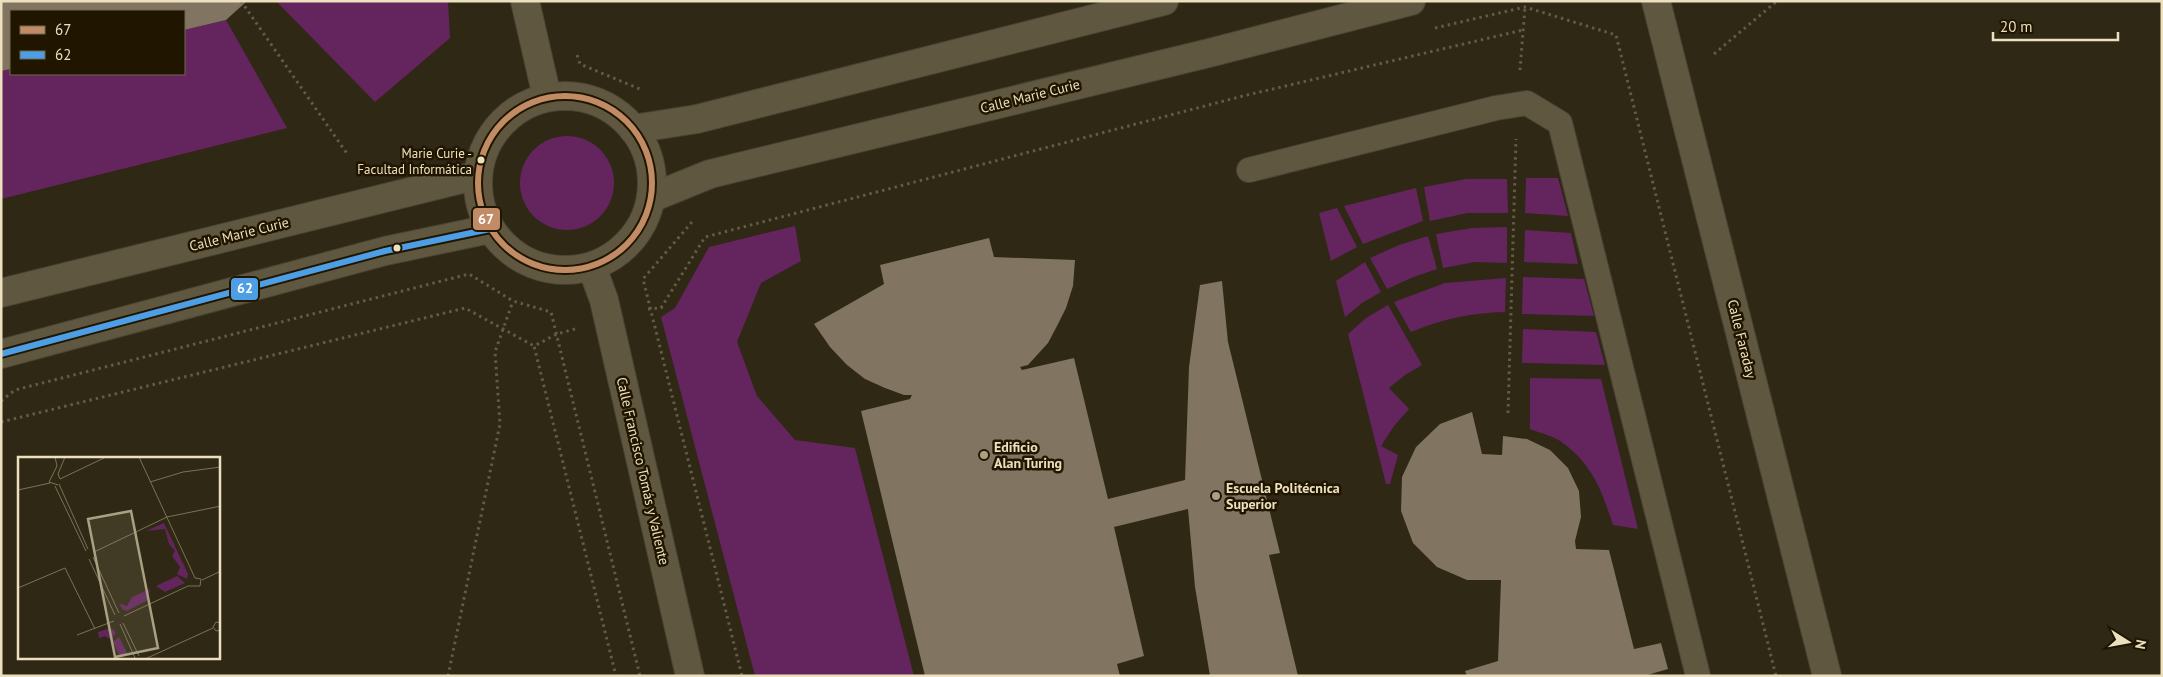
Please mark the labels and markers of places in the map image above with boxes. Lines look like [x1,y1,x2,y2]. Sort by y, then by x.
place label: Marie Curie - Facultad Informática [357,145,472,178]
marker: Marie Curie - Facultad Informática [476,155,486,165]
unlabelled marker [392,243,402,253]
place label: Edificio Alan Turing [994,438,1062,472]
marker: Edificio Alan Turing [978,449,990,461]
place label: Escuela Politécnica Superior [1226,479,1340,513]
marker: Escuela Politécnica Superior [1210,490,1222,502]

